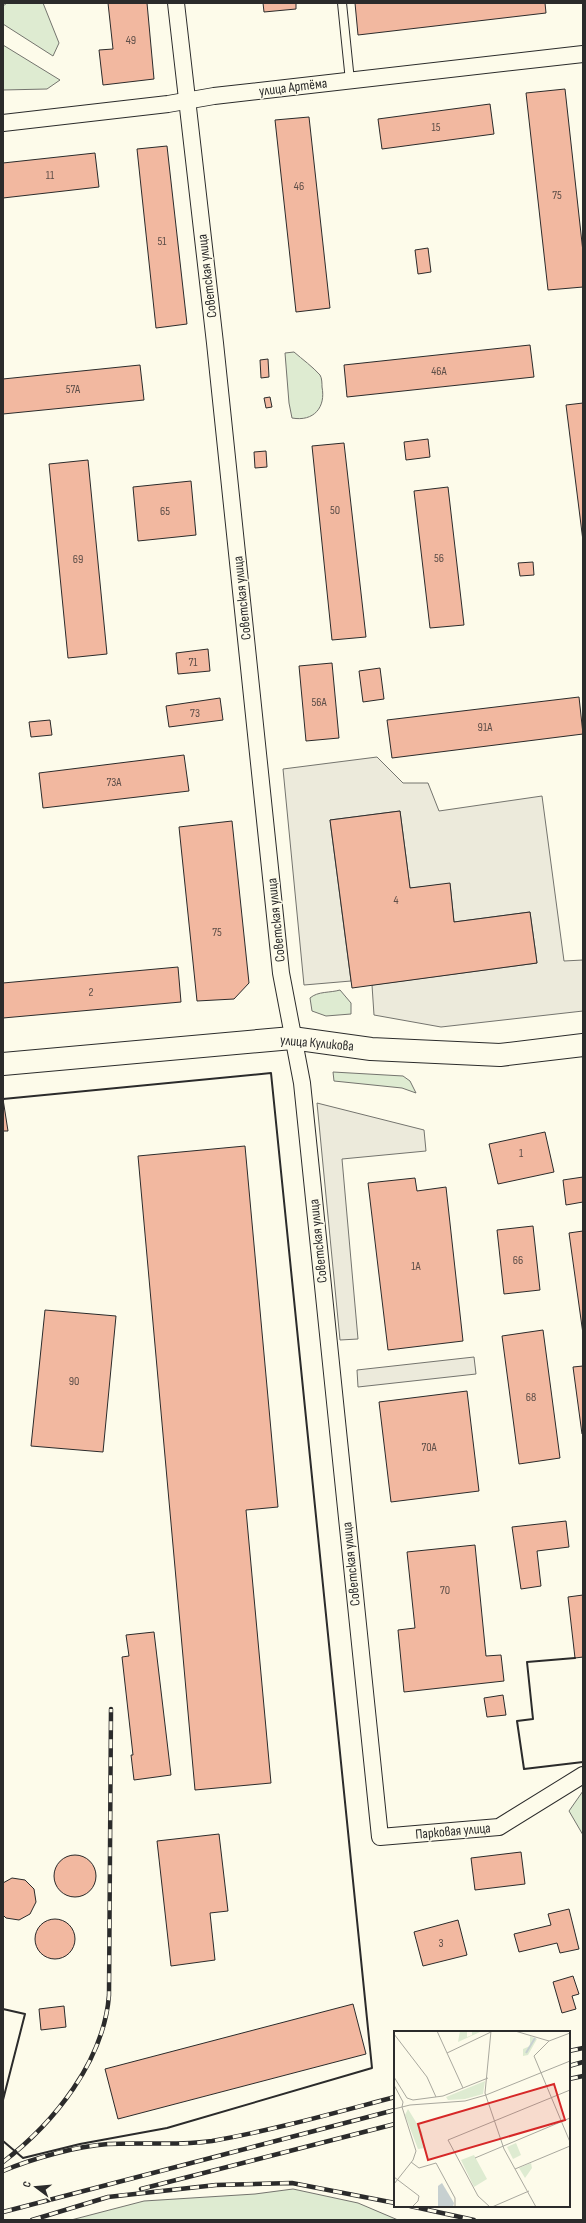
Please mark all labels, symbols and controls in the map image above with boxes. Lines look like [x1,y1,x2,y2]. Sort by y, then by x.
house number: 49 [126,33,136,48]
street label: улица Артёма [258,74,328,100]
house number: 15 [431,120,441,135]
house number: 11 [46,168,55,183]
house number: 46 [294,179,304,194]
house number: 75 [552,188,562,203]
street label: Советская улица [193,233,221,319]
house number: 51 [157,234,167,249]
house number: 46А [431,364,448,379]
house number: 57А [66,382,81,397]
house number: 50 [330,503,340,518]
house number: 65 [160,504,170,519]
house number: 56 [434,551,444,566]
house number: 69 [73,552,83,567]
street label: Советская улица [229,555,255,641]
house number: 71 [188,655,198,670]
house number: 56А [311,695,327,710]
house number: 73 [190,706,200,721]
house number: 91А [478,720,493,735]
house number: 73А [107,775,122,790]
street label: Советская улица [263,877,289,963]
house number: 4 [393,893,399,908]
house number: 75 [212,925,222,940]
house number: 2 [89,985,94,1000]
street label: улица Куликова [280,1031,354,1055]
house number: 1 [519,1146,524,1161]
street label: Советская улица [305,1198,331,1284]
house number: 66 [513,1253,523,1268]
house number: 1А [411,1259,422,1274]
house number: 90 [69,1374,79,1389]
house number: 68 [526,1390,536,1405]
house number: 70А [421,1440,437,1455]
street label: Советская улица [338,1521,364,1607]
house number: 70 [440,1583,450,1598]
street label: Парковая улица [415,1819,491,1843]
house number: 3 [438,1936,444,1951]
inset map [394,2031,570,2207]
north arrow [16,2167,56,2207]
text: С [20,2180,34,2189]

